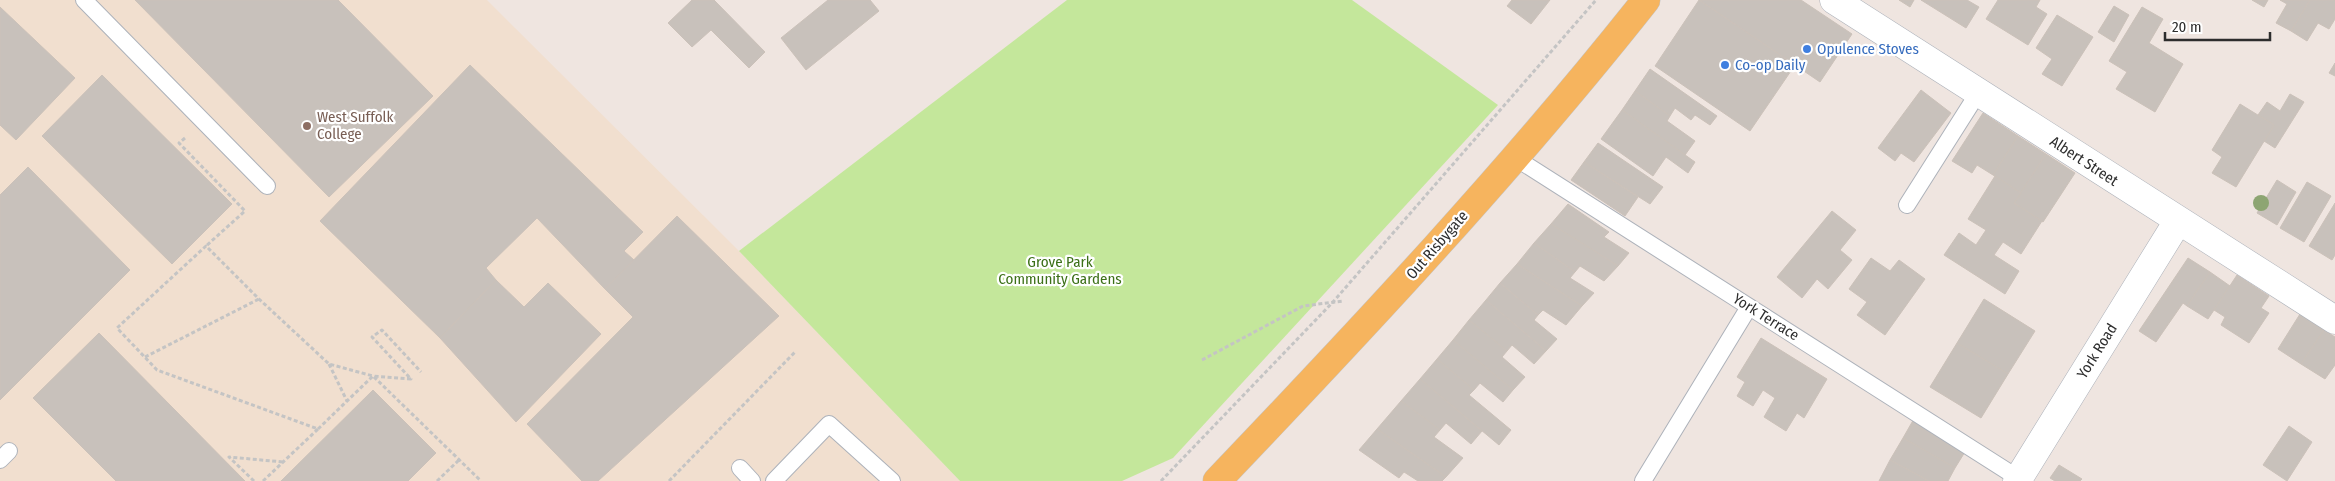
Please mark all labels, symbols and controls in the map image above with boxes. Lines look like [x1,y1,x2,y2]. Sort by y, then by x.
scale bar [2165,10,2270,42]
text: 20 m [2172,18,2202,36]
place label: Opulence Stoves [1817,40,1919,58]
marker: Opulence Stoves [1801,43,1813,55]
place label: Co-op Daily [1735,56,1806,74]
marker: Co-op Daily [1719,59,1731,71]
place label: West Suffolk College [317,108,394,143]
marker: West Suffolk College [301,120,313,132]
street label: Albert Street [2046,132,2122,190]
street label: Out Risbygate [1402,207,1472,283]
park label: Grove Park Community Gardens [998,253,1122,288]
street label: York Terrace [1730,290,1802,344]
street label: York Road [2073,320,2121,382]

